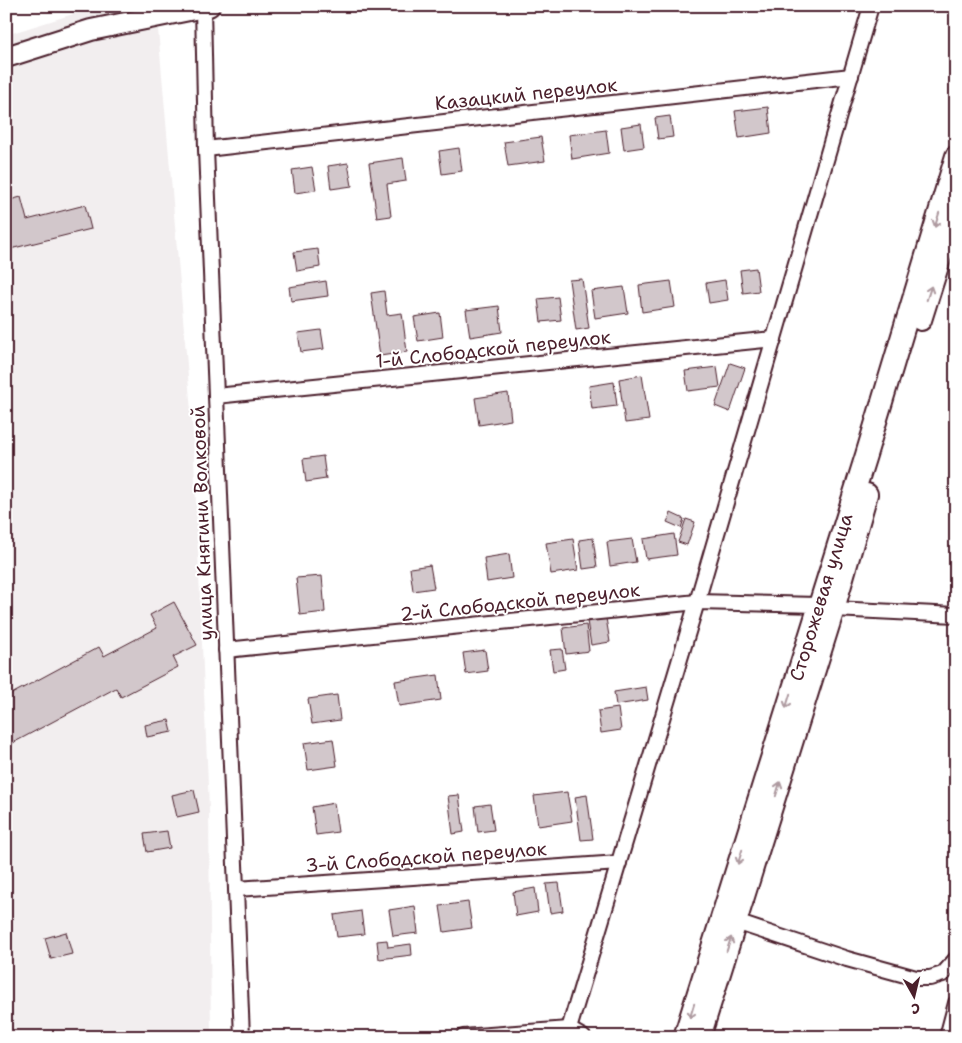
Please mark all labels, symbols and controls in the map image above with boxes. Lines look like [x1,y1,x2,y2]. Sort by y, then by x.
street label: Казацкий переулок [434,72,618,116]
one-way arrow [931,211,941,227]
one-way arrow [925,285,935,301]
street label: 1-й Слободской переулок [374,324,612,374]
street label: улица Княгини Волковой [185,405,219,641]
street label: Сторожевая улица [784,510,858,684]
street label: 2-й Слободской переулок [399,577,641,627]
one-way arrow [782,693,792,709]
one-way arrow [774,782,783,797]
street label: 3-й Слободской переулок [304,836,548,878]
one-way arrow [734,848,744,864]
one-way arrow [725,936,735,952]
north arrow [890,970,940,1020]
text: С [910,999,921,1018]
one-way arrow [687,1003,696,1018]

